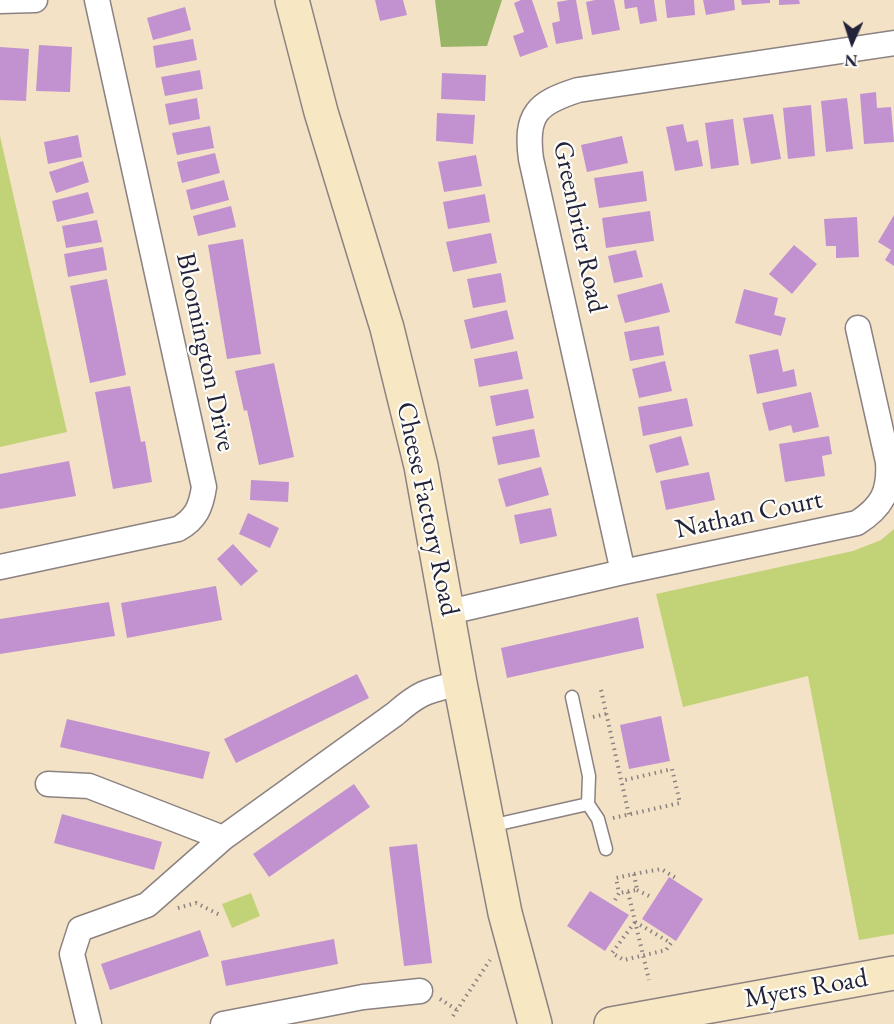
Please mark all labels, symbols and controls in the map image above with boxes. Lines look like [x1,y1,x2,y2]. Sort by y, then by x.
north arrow [822,12,882,72]
text: N [844,50,858,71]
street label: Greenbrier Road [545,138,613,316]
street label: Bloomington Drive [168,250,242,454]
street label: Cheese Factory Road [389,399,465,619]
street label: Nathan Court [673,484,825,546]
street label: Myers Road [742,962,870,1016]

